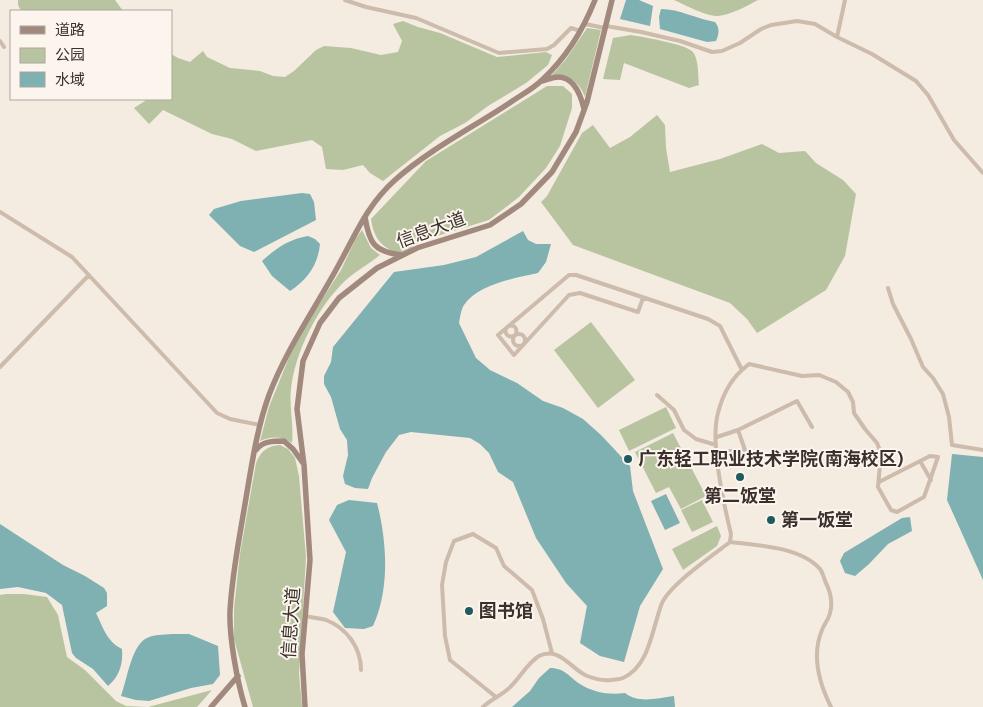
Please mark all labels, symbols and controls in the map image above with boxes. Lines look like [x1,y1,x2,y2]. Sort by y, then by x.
legend [10,10,172,100]
text: 道路 [55,21,85,39]
text: 公园 [55,46,85,64]
text: 水域 [55,71,85,89]
street label: 信息大道 [393,207,469,253]
place label: 广东轻工职业技术学院(南海校区) [638,448,904,470]
marker: 广东轻工职业技术学院(南海校区) [622,453,634,465]
marker: 第二饭堂 [734,471,746,483]
place label: 第二饭堂 [704,485,776,507]
place label: 第一饭堂 [781,509,853,531]
marker: 第一饭堂 [765,514,777,526]
street label: 信息大道 [278,586,304,660]
place label: 图书馆 [479,600,533,622]
marker: 图书馆 [463,605,475,617]

